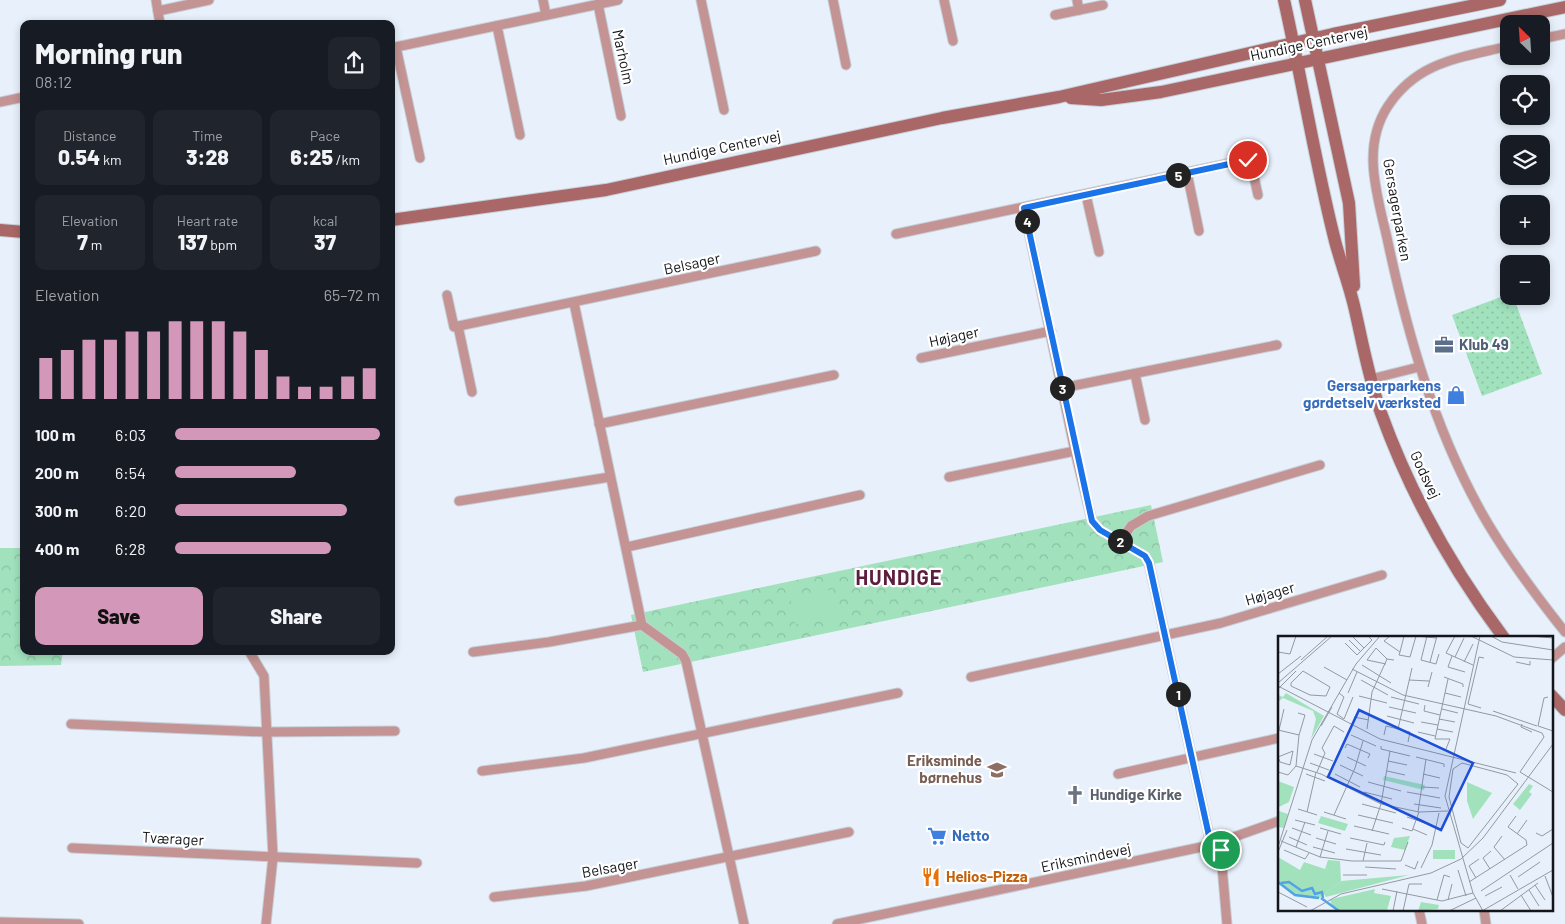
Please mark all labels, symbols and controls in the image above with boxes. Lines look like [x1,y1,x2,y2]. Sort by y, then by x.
north arrow [1500,15,1550,65]
map controls [1500,15,1550,305]
street label: Hundige Centervej [1248,22,1369,64]
street label: Marholm [609,28,639,86]
text: Morning run [35,36,183,70]
button: share [328,37,380,89]
text: 08:12 [35,72,72,91]
button: locate [1500,75,1550,125]
street label: Hundige Centervej [661,126,782,168]
text: Distance [63,127,117,144]
text: Time [192,127,223,144]
text: Pace [310,127,340,144]
button: layers [1500,135,1550,185]
pin [1227,139,1269,181]
text: 0.54 [58,144,100,169]
text: 3:28 [186,144,229,169]
text: 6:25 [290,144,333,169]
icon: check [1234,146,1262,174]
text: km [100,151,122,168]
text: /km [333,151,360,168]
street label: Gersagerparken [1380,157,1416,262]
pin: 5 [1166,162,1190,188]
text: 5 [1175,167,1182,184]
button: + [1500,195,1550,245]
pin: 4 [1014,208,1040,234]
text: Elevation [62,212,118,229]
text: Heart rate [177,212,238,229]
text: kcal [313,212,337,229]
text: 4 [1023,213,1032,230]
text: 7 [77,229,88,254]
text: 137 [178,229,207,254]
text: 37 [314,229,336,254]
text: m [88,236,102,253]
text: bpm [207,236,237,253]
street label: Belsager [662,248,722,278]
button: − [1500,255,1550,305]
text: Elevation [35,285,99,304]
text: 65–72 m [324,285,380,304]
street label: Højager [927,322,981,350]
office icon: Klub 49 [1433,334,1455,356]
place label: Klub 49 [1459,335,1509,353]
pin: 3 [1050,376,1074,400]
place label: Gersagerparkens gørdetselv værksted [1303,376,1441,411]
text: 3 [1059,380,1066,397]
shop icon: Gersagerparkens gørdetselv værksted [1445,384,1467,406]
text: 100 m [35,425,75,444]
text: 6:03 [115,425,146,444]
street label: Godsvej [1407,448,1445,501]
text: 200 m [35,463,79,482]
text: 6:54 [115,463,146,482]
text: 300 m [35,501,78,520]
text: 6:20 [115,501,146,520]
pin: 2 [1108,528,1132,554]
text: 2 [1117,533,1124,550]
text: 400 m [35,539,79,558]
text: 6:28 [115,539,146,558]
district label: HUNDIGE [856,565,942,589]
street label: Højager [1243,577,1297,609]
button: Save [35,587,203,645]
button: Share [213,587,380,645]
inset map [1278,636,1552,912]
pin: 1 [1166,682,1190,706]
text: 1 [1176,686,1181,703]
place label: Eriksminde børnehus [907,751,982,786]
school or university icon: Eriksminde børnehus [986,759,1008,781]
church icon: Hundige Kirke [1064,784,1086,806]
place label: Hundige Kirke [1090,785,1182,803]
supermarket icon: Netto [926,825,948,847]
place label: Netto [952,826,990,844]
street label: Tværager [142,827,205,849]
pin [1200,829,1242,871]
icon: arrive [1207,836,1235,864]
street label: Eriksmindevej [1039,839,1133,875]
street label: Belsager [580,853,640,881]
restaurant icon: Helios-Pizza [920,866,942,888]
place label: Helios-Pizza [946,867,1028,885]

